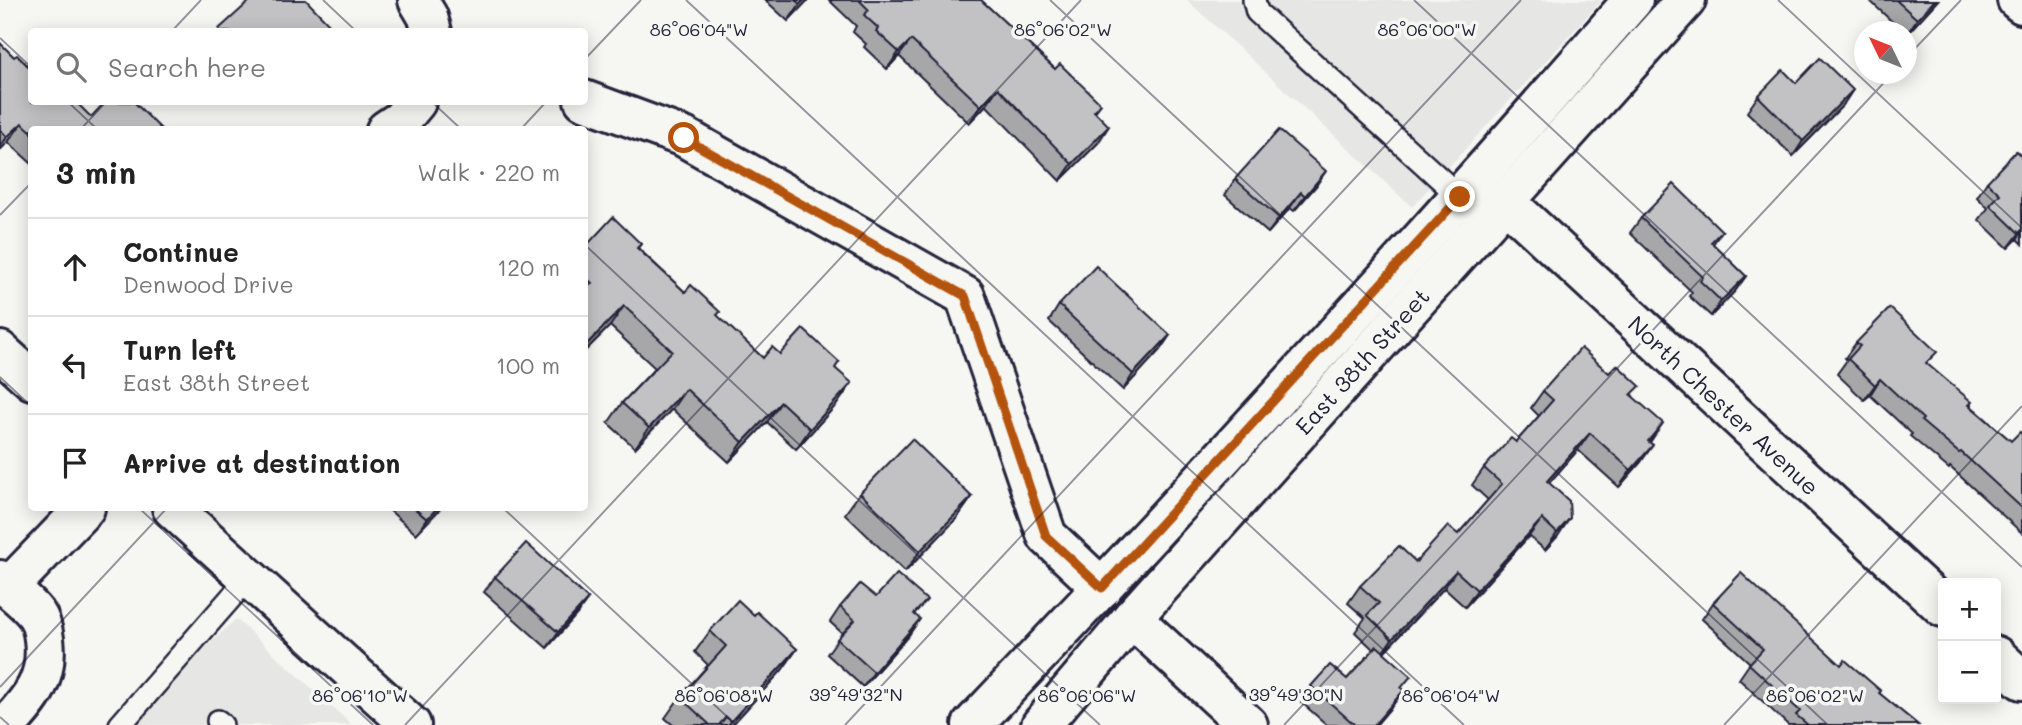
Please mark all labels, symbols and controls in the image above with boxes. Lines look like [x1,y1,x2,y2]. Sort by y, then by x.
text: 86°06'04"W [650,17,748,41]
text: 86°06'02"W [1014,17,1112,41]
text: 86°06'00"W [1377,17,1477,41]
north arrow [1854,21,1917,84]
search box [28,28,588,105]
icon: search [52,48,90,86]
text: Search here [108,50,266,84]
route start [668,122,699,153]
text: 3 min [56,152,136,192]
text: Walk · 220 m [417,157,560,187]
route end [1444,181,1475,212]
text: Continue [123,235,239,269]
icon: ahead [56,248,94,286]
text: 120 m [497,252,560,282]
text: Denwood Drive [123,269,294,299]
street label: East 38th Street [1288,281,1436,441]
street label: North Chester Avenue [1622,309,1826,501]
text: Turn left [123,333,236,367]
icon: left [56,346,94,384]
text: 100 m [496,350,560,380]
text: East 38th Street [123,367,310,397]
icon: arrive [56,444,94,482]
text: Arrive at destination [123,446,400,480]
map controls [1938,578,2001,704]
button: + [1938,578,2001,641]
button: − [1938,641,2001,704]
text: 39°49'32"N [809,682,903,706]
text: 39°49'30"N [1249,682,1343,706]
text: 86°06'10"W [312,683,408,707]
text: 86°06'08"W [675,683,773,707]
text: 86°06'06"W [1038,683,1136,707]
text: 86°06'04"W [1402,683,1500,707]
text: 86°06'02"W [1766,683,1864,707]

